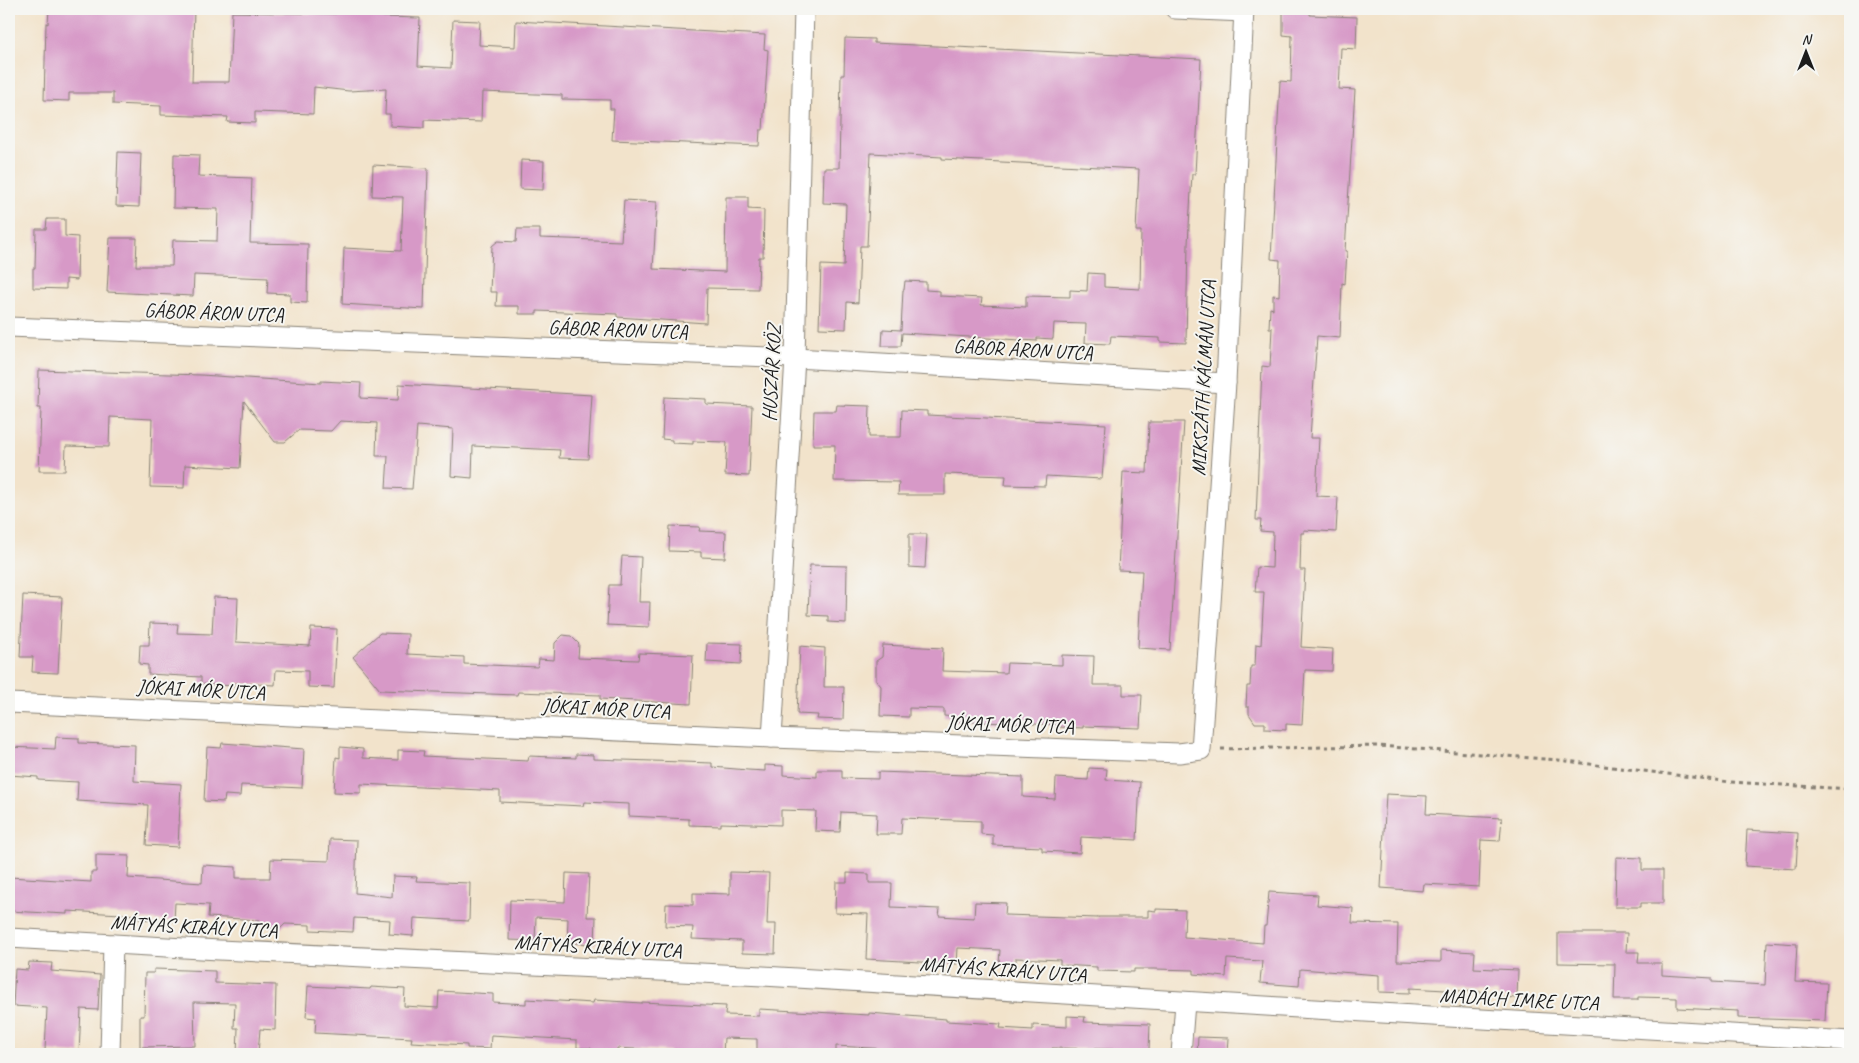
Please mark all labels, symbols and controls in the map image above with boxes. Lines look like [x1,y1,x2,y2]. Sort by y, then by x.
north arrow [1782,28,1832,78]
text: N [1802,31,1813,48]
street label: MIKSZÁTH KÁLMÁN UTCA [1186,279,1221,476]
street label: GÁBOR ÁRON UTCA [144,298,285,327]
street label: GÁBOR ÁRON UTCA [548,315,689,344]
street label: HUSZÁR KÖZ [756,320,787,422]
street label: GÁBOR ÁRON UTCA [953,333,1094,366]
street label: JÓKAI MÓR UTCA [135,674,266,705]
street label: JÓKAI MÓR UTCA [540,693,671,724]
street label: JÓKAI MÓR UTCA [945,710,1075,739]
street label: MÁTYÁS KIRÁLY UTCA [110,910,279,943]
street label: MÁTYÁS KIRÁLY UTCA [514,930,683,963]
street label: MÁTYÁS KIRÁLY UTCA [919,951,1088,988]
street label: MADÁCH IMRE UTCA [1439,983,1600,1016]

